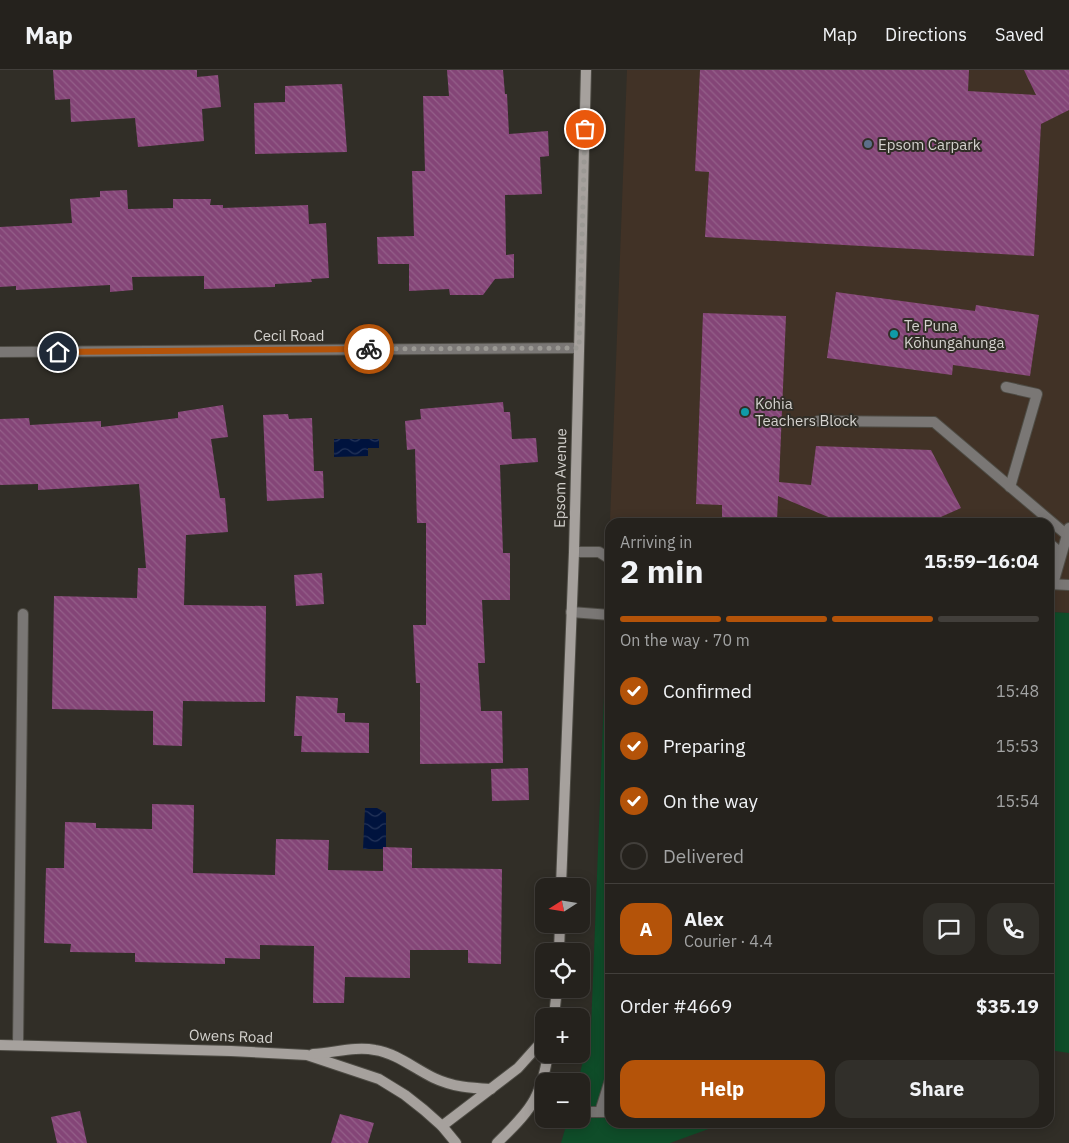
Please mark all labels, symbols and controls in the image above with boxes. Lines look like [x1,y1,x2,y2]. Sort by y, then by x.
text: Map [25,19,73,51]
text: Map [822,23,857,46]
text: Directions [885,23,967,46]
text: Saved [995,23,1044,46]
pin [564,108,606,150]
icon: bag [571,115,599,143]
place label: Epsom Carpark [878,135,981,154]
marker: Epsom Carpark [862,138,874,150]
place label: Te Puna Kōhungahunga [904,316,1004,352]
courier [344,324,394,374]
street label: Cecil Road [254,326,324,345]
marker: Te Puna Kōhungahunga [888,328,900,340]
pin [37,331,79,373]
icon: bike [355,335,383,363]
icon: home [44,338,72,366]
place label: Kohia Teachers Block [755,394,857,430]
marker: Kohia Teachers Block [739,406,751,418]
street label: Epsom Avenue [550,428,570,528]
text: Arriving in [620,532,692,552]
text: 15:59–16:04 [924,549,1039,573]
text: 2 min [620,550,704,592]
text: On the way · 70 m [620,630,750,650]
icon: check [620,677,648,705]
text: Confirmed [663,679,752,703]
text: 15:48 [996,681,1039,701]
icon: check [620,732,648,760]
text: Preparing [663,734,745,758]
text: 15:53 [996,736,1039,756]
icon: check [620,787,648,815]
text: On the way [663,789,758,813]
text: 15:54 [996,791,1039,811]
text: Delivered [663,844,744,868]
north arrow [535,878,590,932]
map controls [535,878,590,1128]
button: chat [923,903,975,955]
button: phone [987,903,1039,955]
text: Alex [684,907,724,931]
text: A [639,917,653,941]
text: Courier · 4.4 [684,931,773,951]
button: locate [535,943,590,998]
text: Order #4669 [620,994,732,1018]
text: $35.19 [976,994,1039,1018]
button: + [535,1008,590,1063]
street label: Owens Road [189,1025,273,1047]
button: Help [620,1060,825,1118]
button: Share [835,1060,1039,1118]
button: − [535,1073,590,1128]

